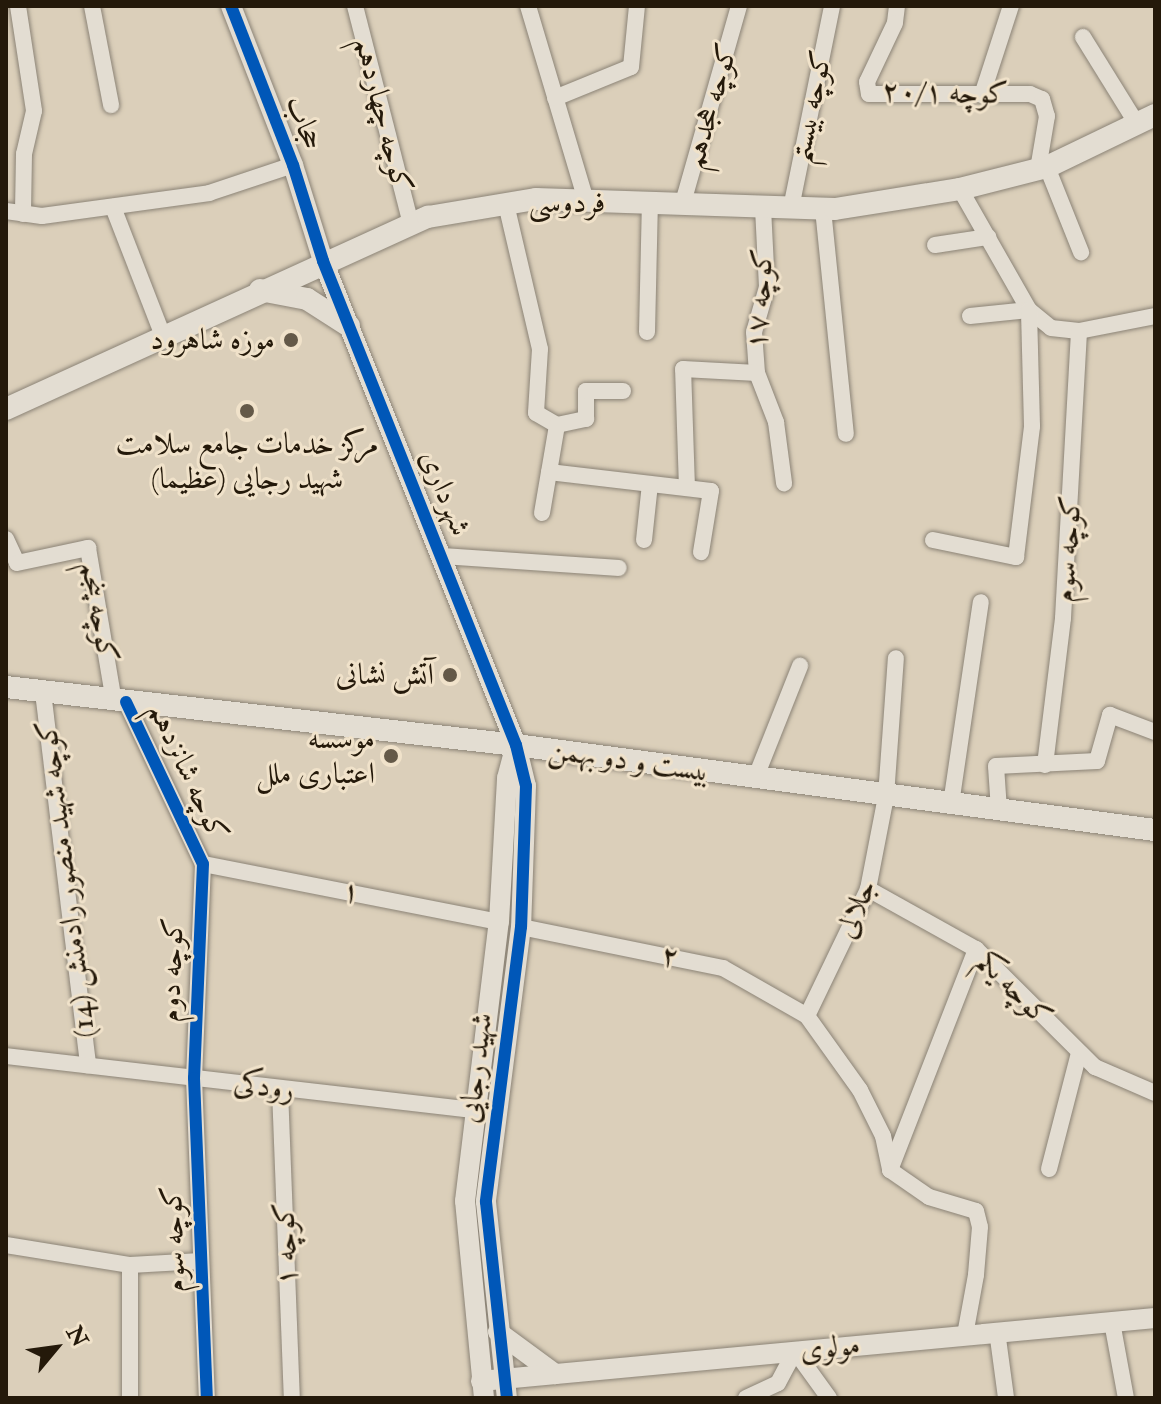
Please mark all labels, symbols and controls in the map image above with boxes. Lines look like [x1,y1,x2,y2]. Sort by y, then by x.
street label: کوچه چهاردهم [346,34,420,196]
street label: کوچه هجدهم [676,39,746,173]
street label: کوچه بیستم [782,47,840,167]
street label: کوچه ۲۰/۱ [881,74,1009,112]
street label: حجاب [277,90,331,156]
street label: فردوسی [529,185,605,221]
street label: ۱۷ کوچه [739,247,781,351]
place label: موزه شاهرود [150,322,275,358]
marker: موزه شاهرود [282,331,300,349]
marker: مرکز خدمات جامع سلامت شهید رجایی (عظیما) [236,400,258,422]
place label: مرکز خدمات جامع سلامت شهید رجایی (عظیما) [115,426,379,496]
street label: شهرداری [412,445,478,541]
street label: کوچه سوم [1046,494,1090,604]
street label: کوچه پنجم [72,559,126,665]
place label: آتش نشانی [336,657,434,693]
marker: آتش نشانی [441,666,459,684]
street label: کوچه شانزدهم [140,697,236,847]
street label: کوچه شهید منصور رادمنش (14) [29,718,103,1040]
place label: موسسه اعتباری ملل [256,721,375,792]
street label: بیست و دو بهمن [546,732,712,790]
marker: موسسه اعتباری ملل [382,747,400,765]
street label: ۱ [339,873,363,911]
street label: جلالی [828,874,884,944]
street label: کوچه دوم [152,917,192,1023]
street label: ۲ [658,938,682,976]
street label: کوچه یکم [969,944,1059,1034]
street label: شهید رجایی [451,1011,501,1125]
street label: رودکی [232,1065,296,1109]
street label: کوچه سوم [154,1185,194,1293]
street label: ۱ کوچه [267,1202,305,1286]
north arrow [16,1308,96,1388]
text: N [60,1321,94,1352]
street label: مولوی [798,1327,862,1369]

